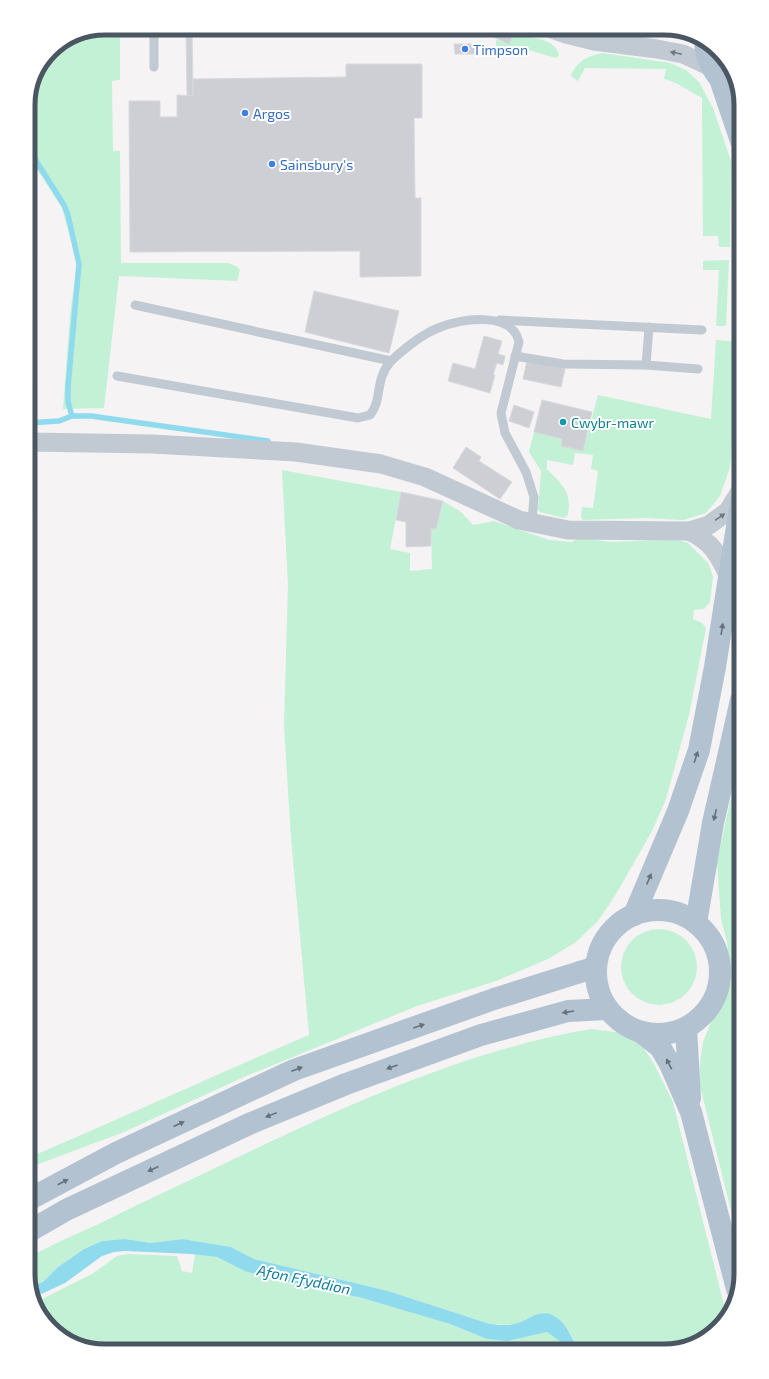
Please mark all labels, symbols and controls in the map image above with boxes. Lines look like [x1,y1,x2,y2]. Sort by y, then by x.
place label: Timpson [473,41,528,58]
marker: Timpson [460,44,470,54]
one-way arrow [669,49,682,55]
place label: Argos [253,105,290,122]
marker: Argos [240,108,250,118]
place label: Sainsbury's [280,156,353,173]
marker: Sainsbury's [267,159,277,169]
place label: Cwybr-mawr [571,414,655,431]
marker: Cwybr-mawr [558,417,568,427]
one-way arrow [715,513,725,521]
one-way arrow [719,622,725,635]
one-way arrow [693,751,699,763]
one-way arrow [711,808,717,821]
one-way arrow [647,872,653,884]
one-way arrow [562,1009,575,1015]
one-way arrow [414,1022,426,1028]
one-way arrow [666,1058,672,1070]
one-way arrow [385,1065,397,1071]
one-way arrow [291,1066,303,1072]
one-way arrow [265,1112,276,1118]
one-way arrow [173,1121,185,1127]
one-way arrow [147,1166,158,1172]
one-way arrow [57,1178,68,1185]
water label: Afon Ffyddion [254,1260,352,1299]

